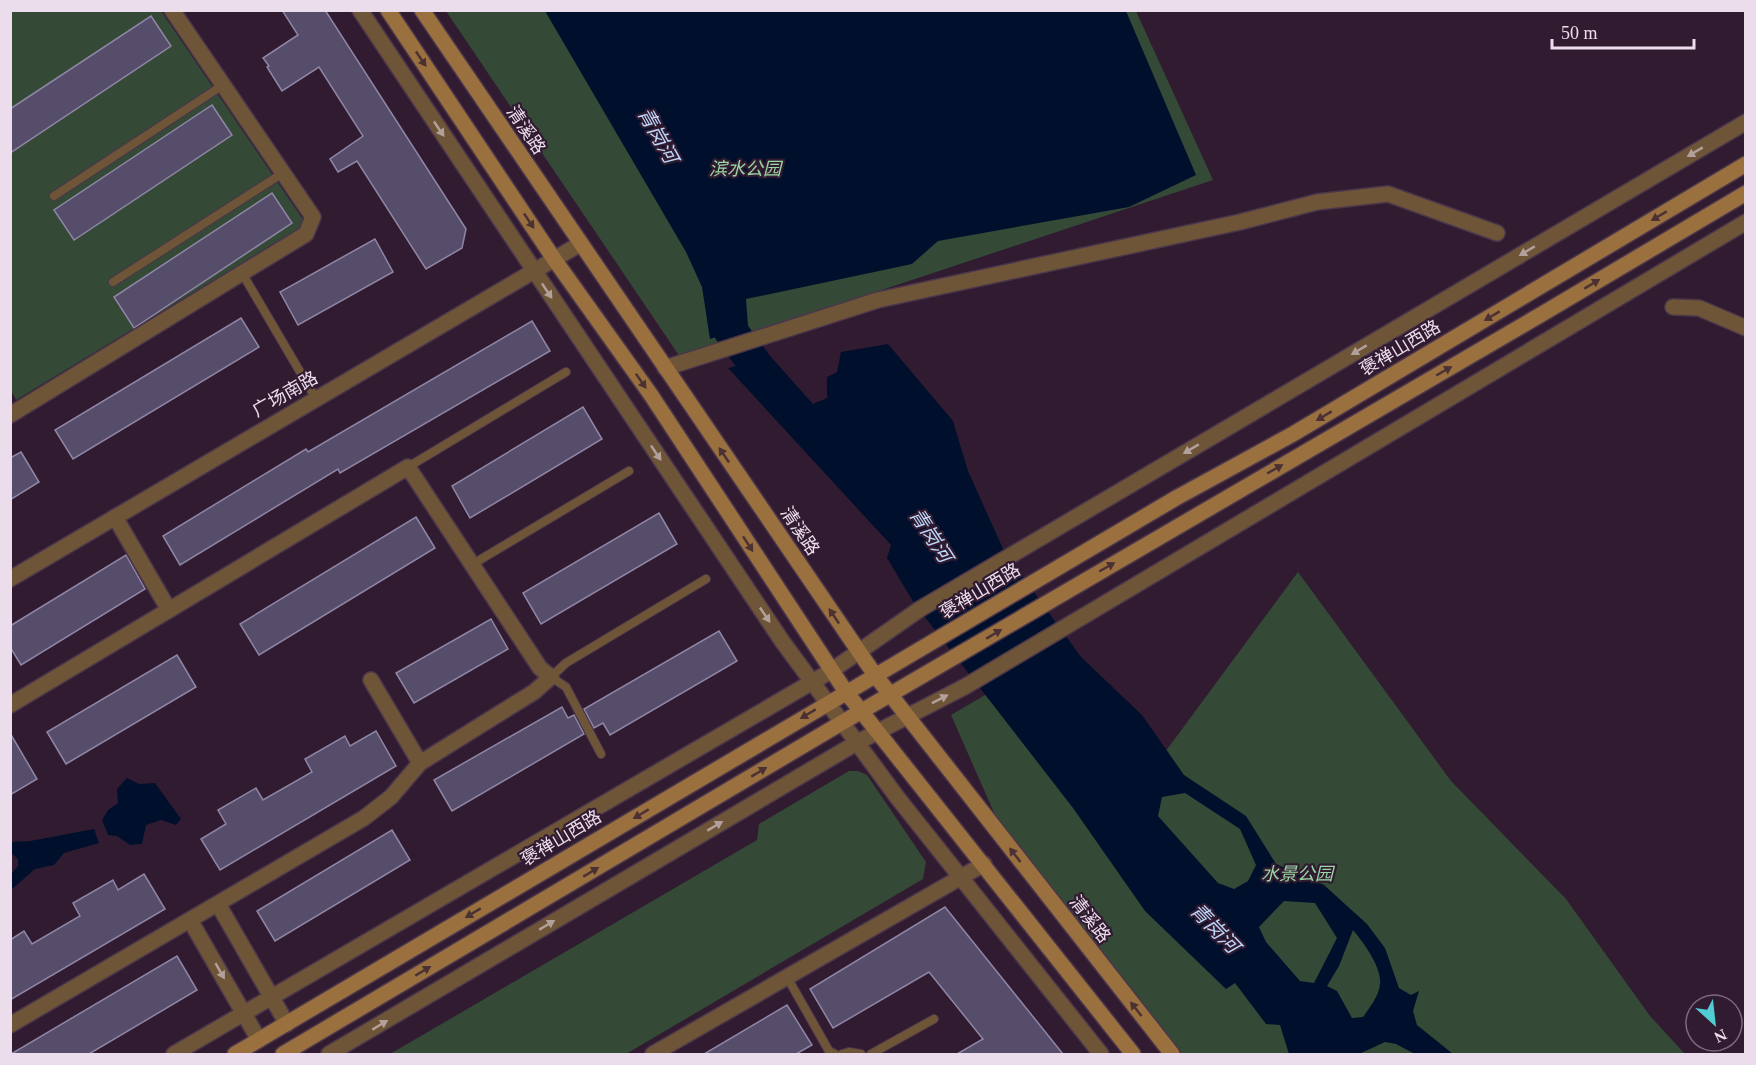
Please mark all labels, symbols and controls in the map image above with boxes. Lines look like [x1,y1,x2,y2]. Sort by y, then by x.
scale bar [1552,12,1694,50]
text: 50 m [1561,23,1598,43]
one-way arrow [415,51,426,67]
street label: 清溪路 [503,102,549,158]
water label: 青岗河 [634,103,684,170]
one-way arrow [433,121,444,137]
one-way arrow [1686,147,1703,157]
park label: 滨水公园 [709,159,784,179]
one-way arrow [1650,211,1667,221]
one-way arrow [523,213,535,229]
one-way arrow [1518,246,1535,256]
one-way arrow [1584,279,1600,290]
one-way arrow [541,283,553,299]
one-way arrow [1483,311,1500,321]
street label: 褒禅山西路 [1356,316,1444,380]
one-way arrow [1350,345,1367,355]
one-way arrow [1436,366,1452,377]
street label: 广场南路 [249,367,321,421]
one-way arrow [635,372,647,388]
one-way arrow [1316,410,1332,421]
one-way arrow [1182,444,1199,454]
one-way arrow [650,445,662,461]
one-way arrow [718,448,730,464]
one-way arrow [1267,464,1283,475]
street label: 清溪路 [777,503,823,559]
water label: 青岗河 [905,504,959,570]
one-way arrow [742,535,754,551]
street label: 褒禅山西路 [936,559,1024,623]
one-way arrow [1099,562,1115,573]
one-way arrow [759,607,770,623]
one-way arrow [829,608,840,625]
one-way arrow [986,628,1002,639]
one-way arrow [931,695,949,705]
one-way arrow [800,709,816,720]
one-way arrow [751,767,767,778]
street label: 褒禅山西路 [517,806,605,870]
one-way arrow [632,809,649,819]
one-way arrow [707,821,724,831]
one-way arrow [1010,848,1022,863]
park label: 水景公园 [1261,864,1336,884]
one-way arrow [583,866,599,877]
street label: 清溪路 [1065,892,1115,946]
water label: 青岗河 [1186,899,1247,960]
one-way arrow [465,908,481,919]
one-way arrow [539,921,556,931]
one-way arrow [214,963,225,979]
one-way arrow [415,966,431,977]
north arrow [1684,993,1744,1053]
one-way arrow [1131,1001,1143,1016]
one-way arrow [372,1019,388,1030]
text: N [1711,1026,1730,1046]

